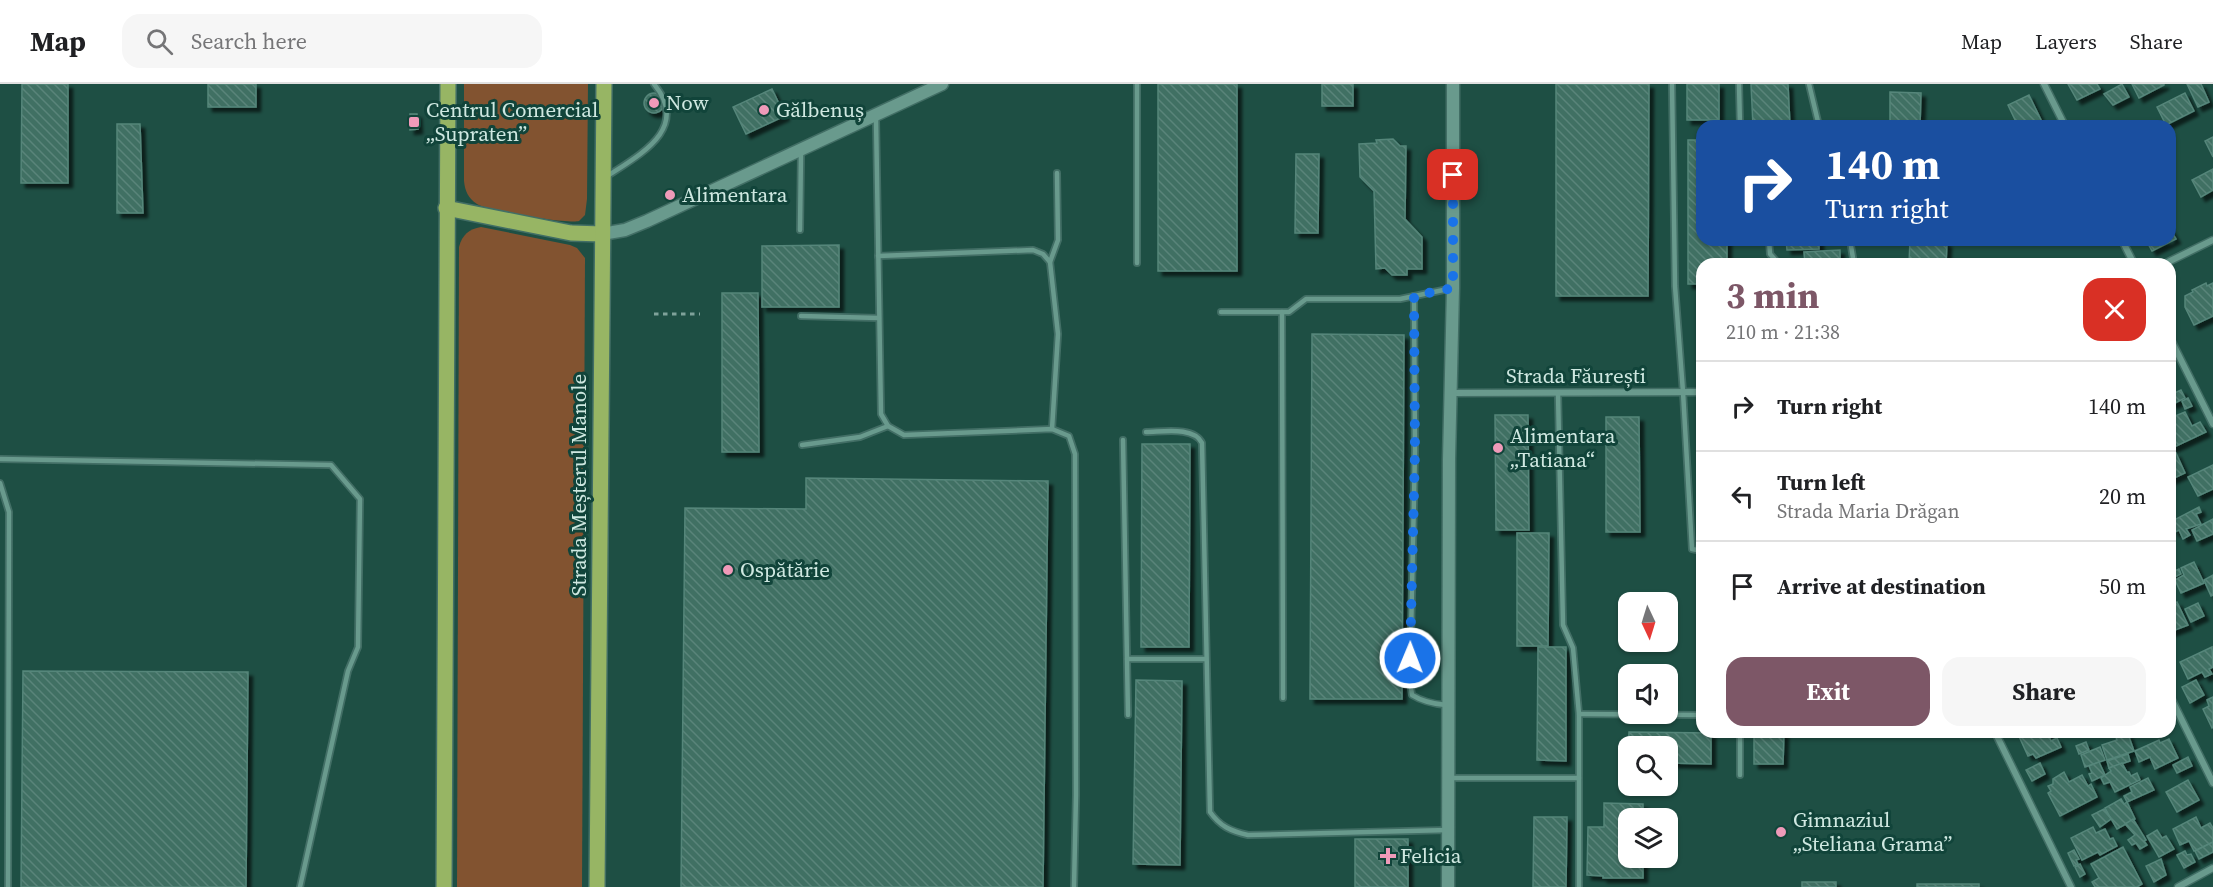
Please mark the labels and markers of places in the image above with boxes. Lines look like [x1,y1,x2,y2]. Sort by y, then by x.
place label: Now [666,88,709,117]
place label: Centrul Comercial „Supraten” [426,95,598,148]
place label: Gălbenuș [776,95,864,124]
marker: Now [647,96,661,110]
marker: Gălbenuș [757,103,771,117]
marker: Centrul Comercial „Supraten” [407,115,421,129]
pin [1427,149,1478,200]
place label: Alimentara [682,180,788,209]
marker: Alimentara [663,188,677,202]
place label: Alimentara „Tatiana“ [1510,421,1616,474]
marker: Alimentara „Tatiana“ [1491,441,1505,455]
place label: Ospătărie [740,555,830,584]
marker: Ospătărie [721,563,735,577]
place label: Gimnaziul „Steliana Grama” [1793,805,1952,858]
marker: Gimnaziul „Steliana Grama” [1774,825,1788,839]
place label: Felicia [1400,841,1462,870]
marker: Felicia [1381,849,1395,863]

